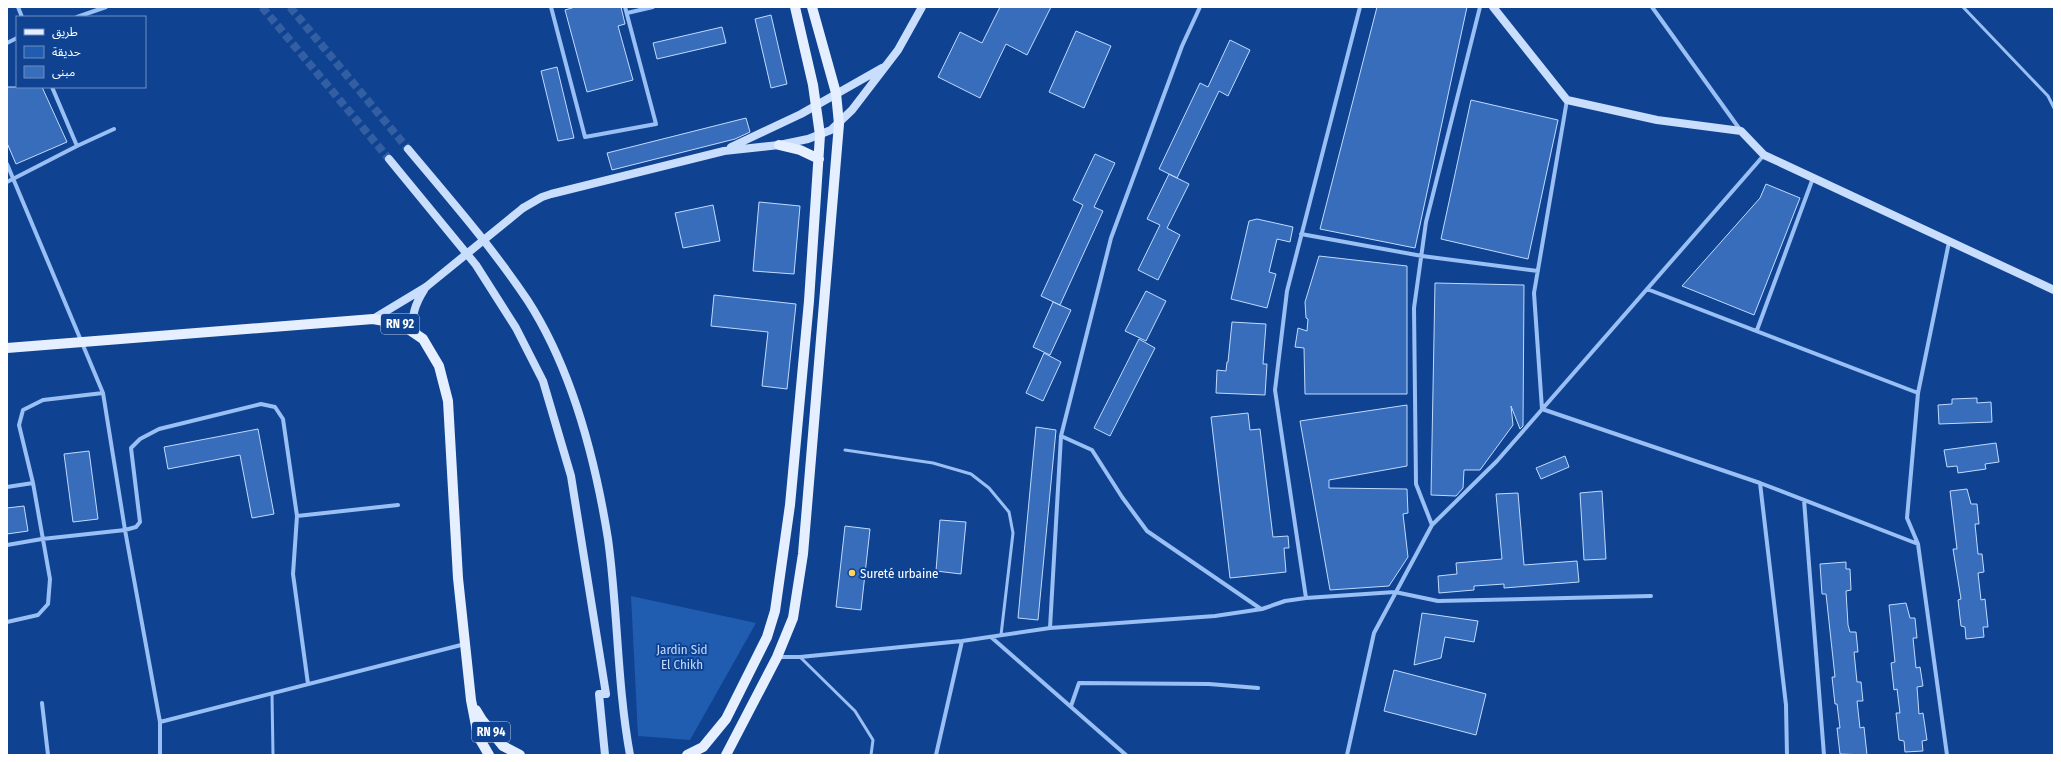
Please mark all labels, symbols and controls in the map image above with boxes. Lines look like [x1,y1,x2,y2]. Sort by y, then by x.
legend [16,16,146,88]
text: طريق [52,25,78,40]
text: حديقة [52,45,81,59]
text: مبنى [52,65,75,79]
road number: RN 92 [381,314,419,334]
place label: Sureté urbaine [860,566,938,581]
marker: Sureté urbaine [847,568,857,578]
park label: Jardin Sid El Chikh [657,642,707,672]
road number: RN 94 [472,722,510,742]

